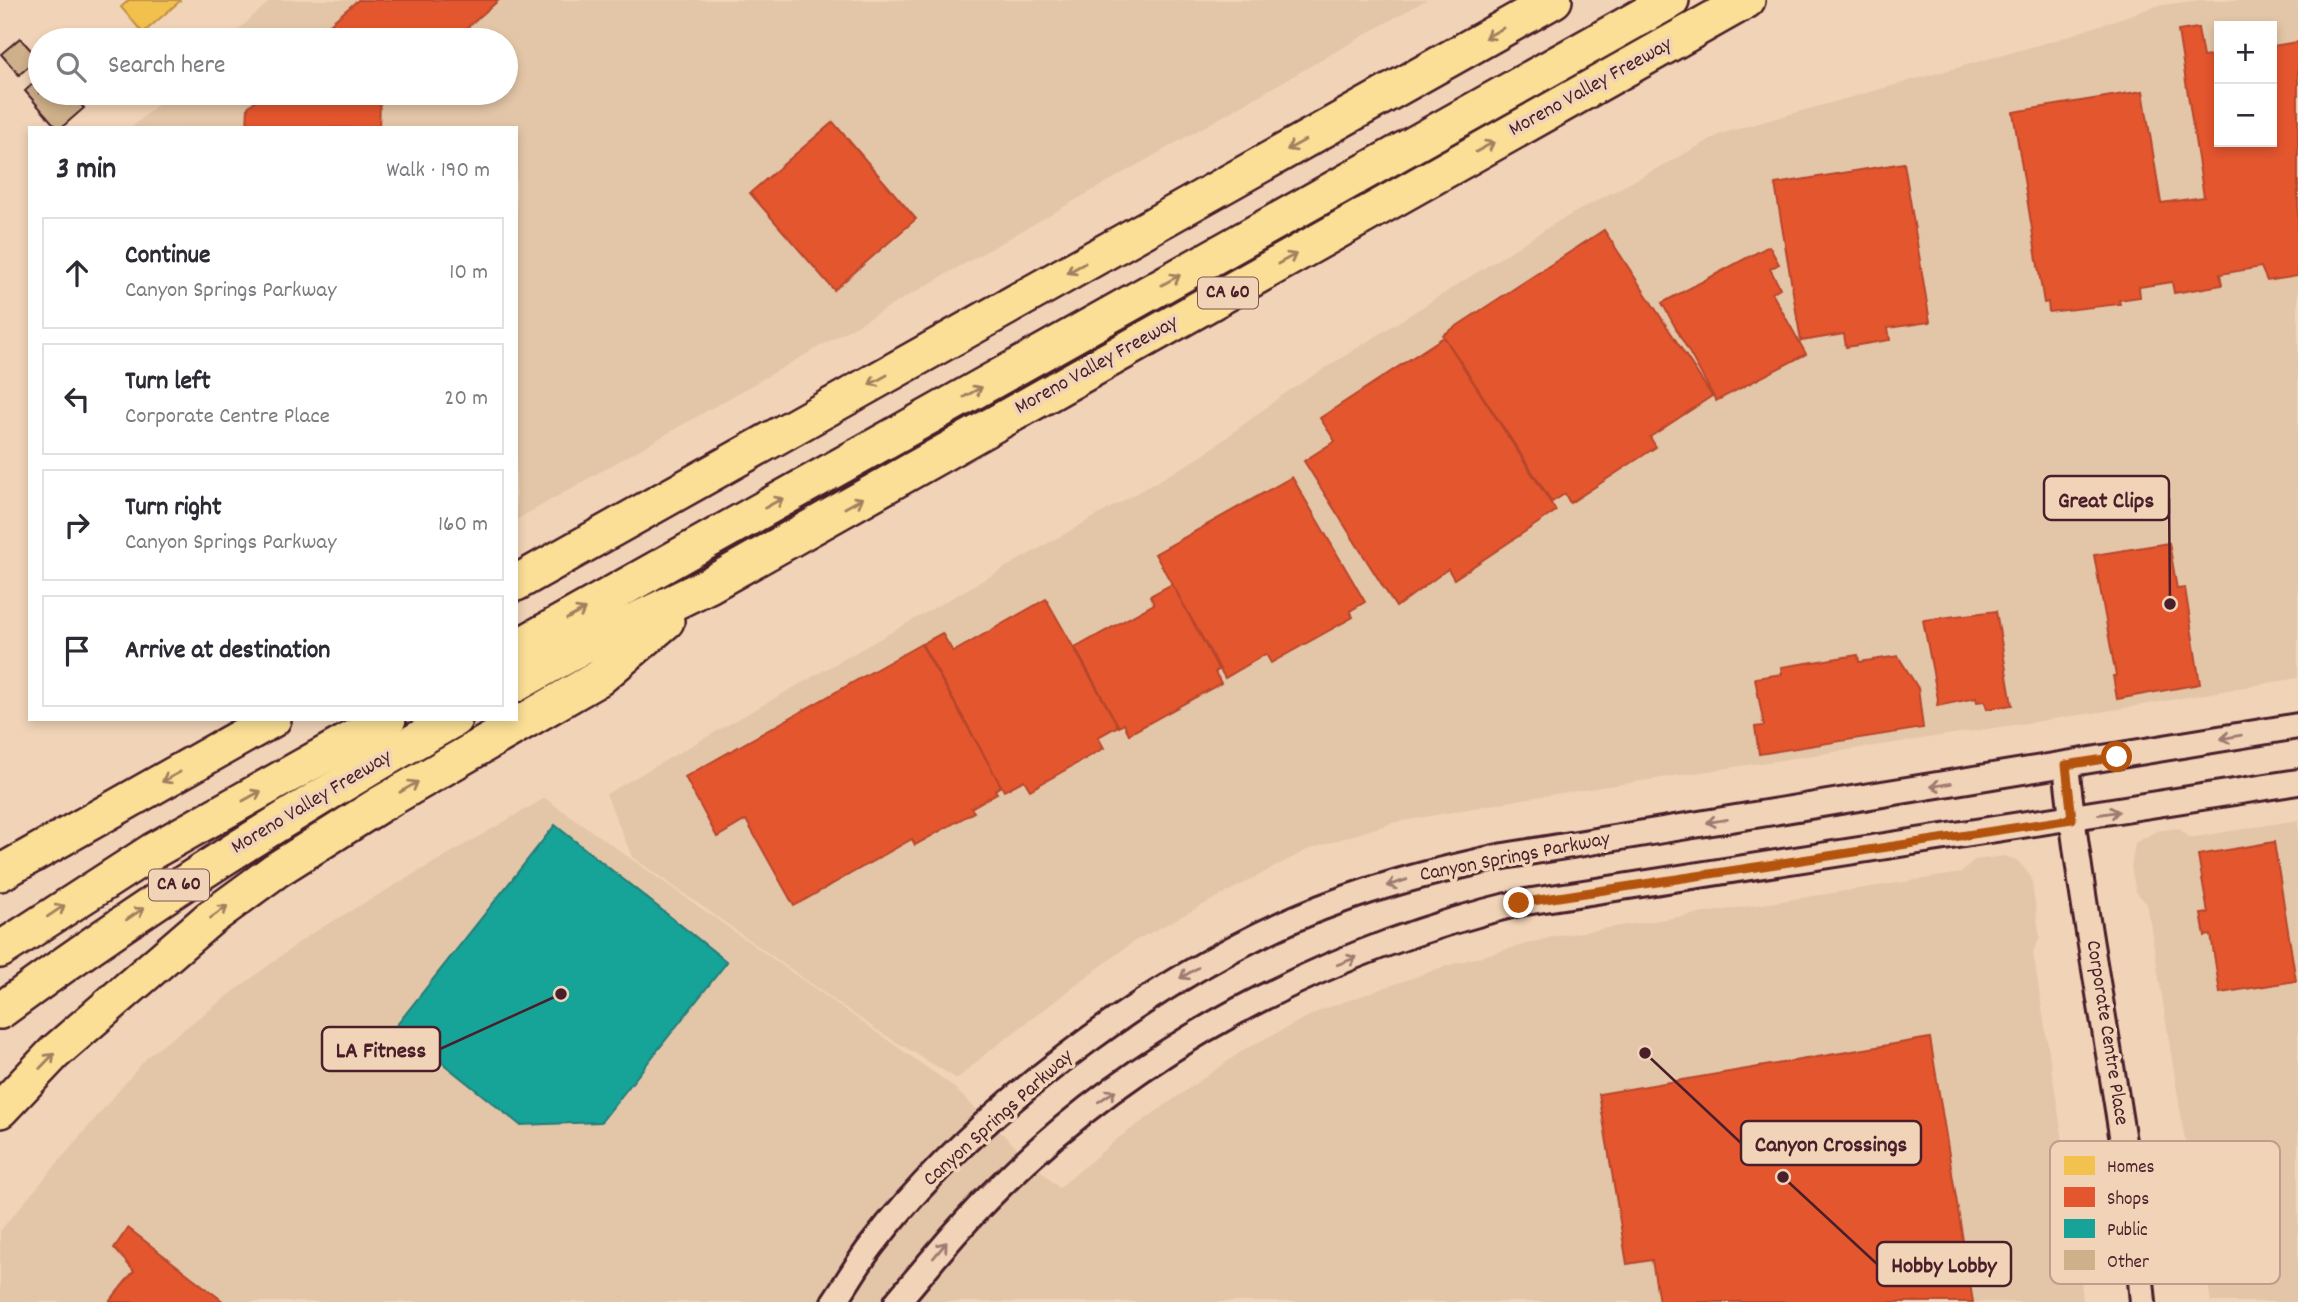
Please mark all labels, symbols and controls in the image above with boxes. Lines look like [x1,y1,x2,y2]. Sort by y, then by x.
map controls [2214,21,2277,147]
button: + [2214,21,2277,84]
one-way arrow [1485,26,1505,40]
search box [28,28,518,105]
street label: Moreno Valley Freeway [1504,30,1679,145]
icon: search [52,48,90,86]
text: Search here [108,48,226,85]
button: − [2214,84,2277,147]
one-way arrow [1286,139,1307,152]
one-way arrow [1475,140,1495,154]
text: 3 min [56,150,116,193]
text: Walk · 190 m [386,155,490,188]
text: Continue [125,238,210,275]
one-way arrow [1276,252,1297,265]
icon: ahead [58,254,96,292]
text: 10 m [449,257,488,290]
one-way arrow [1067,261,1087,275]
one-way arrow [1160,273,1181,286]
text: Canyon Springs Parkway [125,275,336,308]
road number: CA 60 [1198,278,1258,308]
street label: Moreno Valley Freeway [1010,308,1185,423]
text: Turn left [125,364,211,401]
one-way arrow [868,374,889,387]
icon: left [58,380,96,418]
text: 20 m [444,383,488,416]
one-way arrow [962,385,982,399]
text: Corporate Centre Place [125,401,330,434]
callout: Great Clips [2044,476,2169,520]
text: Great Clips [2058,486,2154,519]
text: Turn right [125,490,222,527]
one-way arrow [764,496,784,510]
one-way arrow [843,496,864,509]
icon: right [58,506,96,544]
text: 160 m [438,509,488,542]
text: Canyon Springs Parkway [125,527,336,560]
one-way arrow [565,607,585,621]
icon: arrive [58,632,96,670]
text: Arrive at destination [125,633,330,670]
one-way arrow [2220,731,2243,744]
route start [2101,741,2132,772]
street label: Moreno Valley Freeway [226,743,398,863]
one-way arrow [161,770,181,784]
one-way arrow [1930,779,1953,792]
one-way arrow [399,780,419,794]
one-way arrow [241,789,262,802]
one-way arrow [2097,806,2120,819]
one-way arrow [1706,815,1729,828]
street label: Canyon Springs Parkway [1417,825,1613,891]
road number: CA 60 [149,870,209,900]
one-way arrow [1387,878,1409,890]
route end [1503,887,1534,918]
one-way arrow [46,904,65,918]
one-way arrow [209,904,228,919]
one-way arrow [125,907,144,921]
street label: Corporate Centre Place [2077,938,2135,1128]
one-way arrow [1336,953,1357,966]
one-way arrow [1180,966,1200,980]
callout: LA Fitness [322,1027,440,1071]
text: LA Fitness [336,1036,426,1069]
street label: Canyon Springs Parkway [917,1043,1081,1195]
one-way arrow [39,1052,56,1069]
one-way arrow [1097,1088,1116,1103]
callout: Canyon Crossings [1741,1121,1921,1165]
text: Canyon Crossings [1755,1130,1907,1163]
legend [2050,1141,2280,1284]
text: Homes [2107,1155,2155,1182]
text: Shops [2107,1187,2149,1214]
text: Public [2107,1218,2148,1245]
one-way arrow [933,1241,948,1259]
callout: Hobby Lobby [1877,1242,2011,1286]
text: Other [2107,1250,2149,1277]
text: Hobby Lobby [1891,1251,1998,1284]

